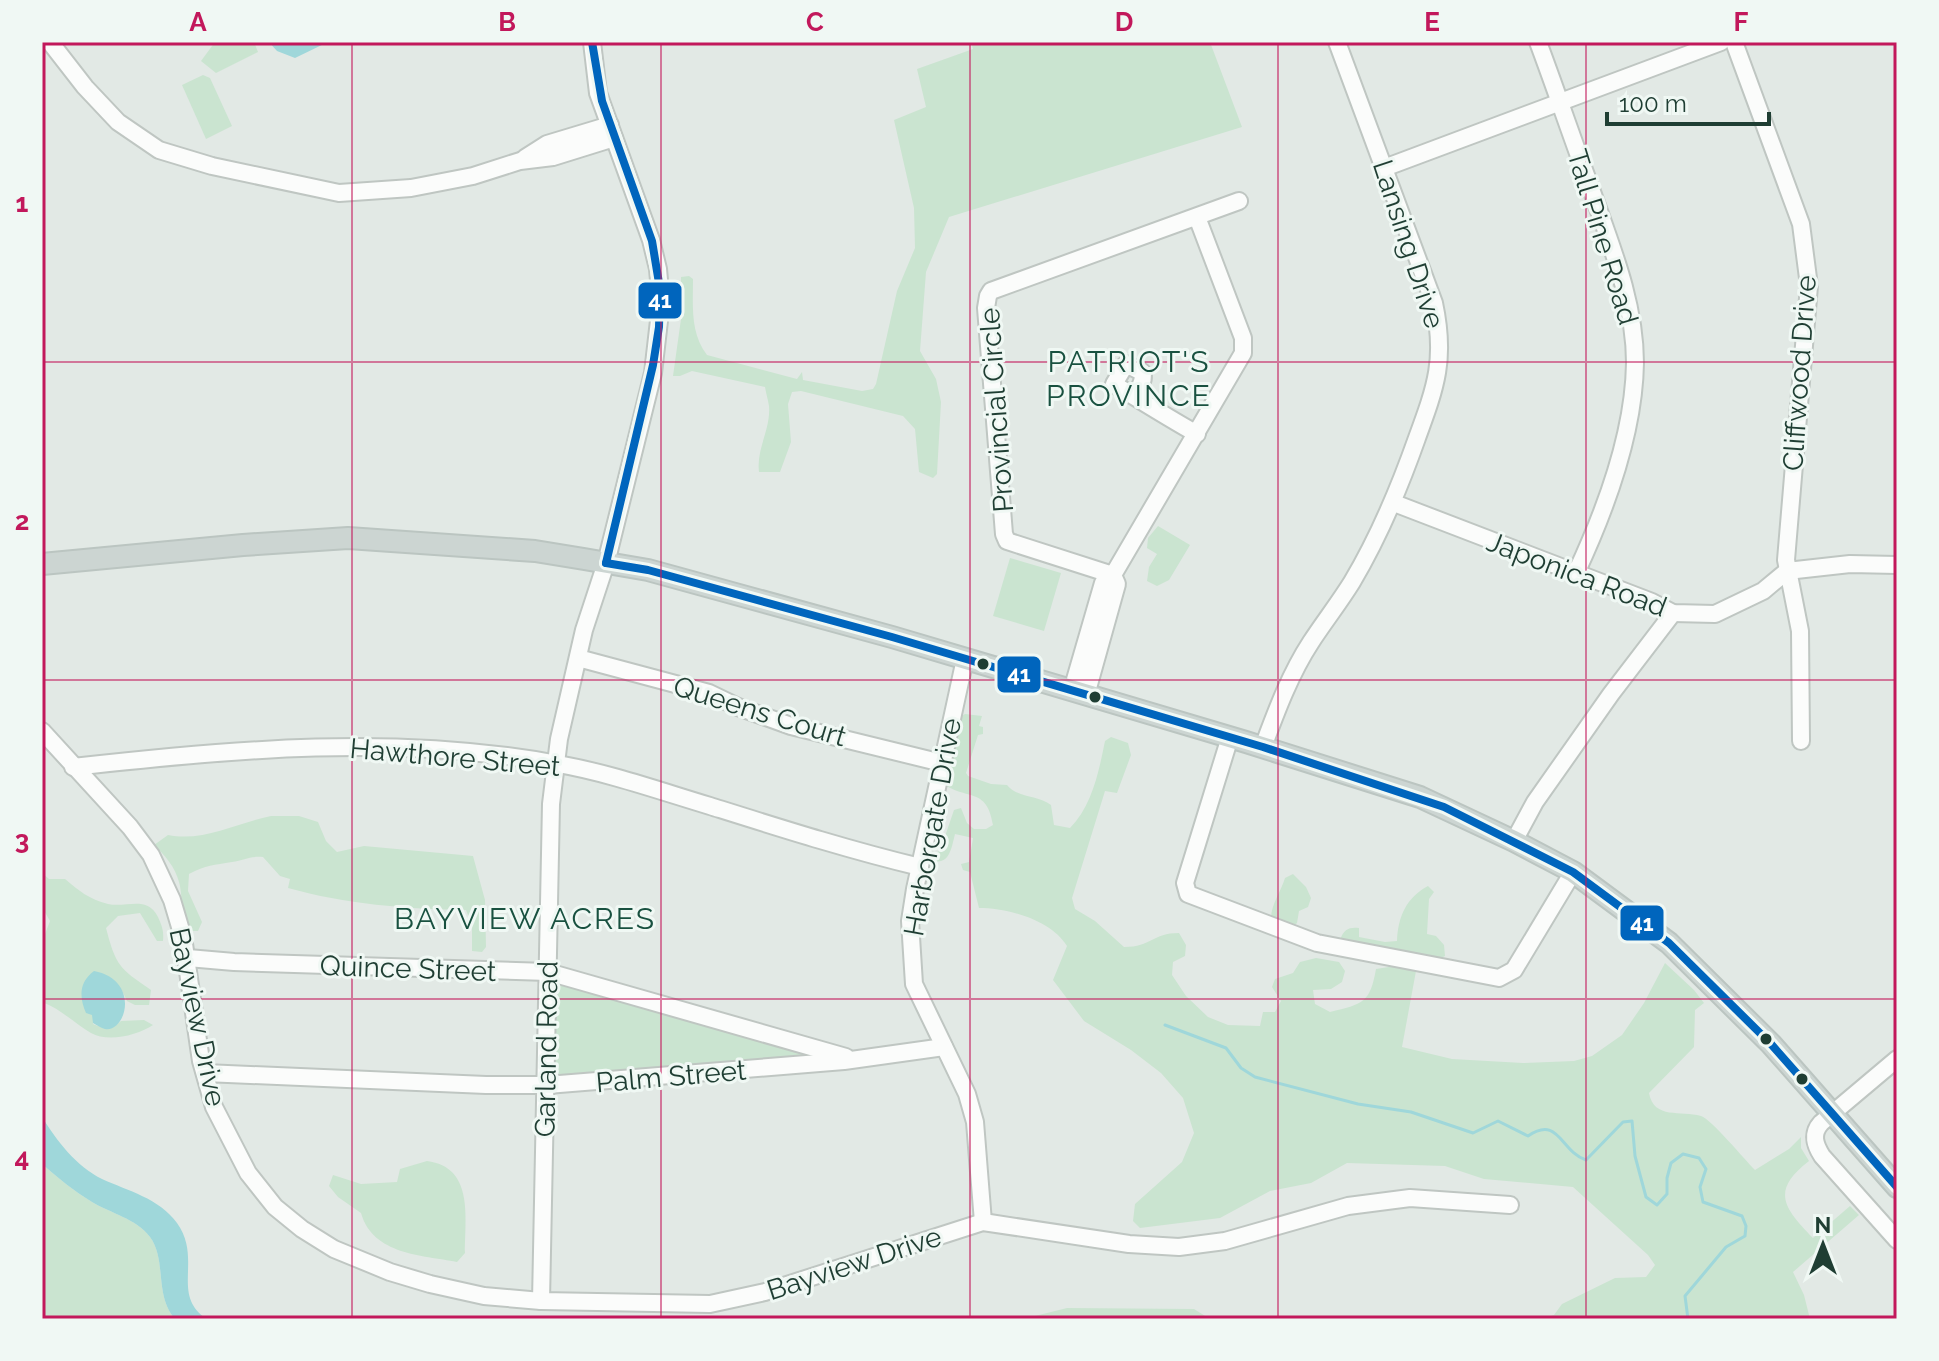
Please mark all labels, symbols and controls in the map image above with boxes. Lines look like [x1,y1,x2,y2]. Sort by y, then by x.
text: A [189,7,207,37]
text: B [498,7,516,37]
text: C [806,7,824,37]
text: D [1115,7,1133,37]
text: E [1424,7,1440,37]
text: F [1734,7,1749,37]
scale bar [1607,76,1769,126]
text: 100 m [1619,89,1687,118]
street label: Tall Pine Road [1560,146,1645,329]
street label: Lansing Drive [1366,156,1451,333]
text: 1 [16,188,29,218]
street label: Cliffwood Drive [1776,274,1823,472]
line badge: 41 [637,281,683,320]
text: 41 [648,287,672,313]
street label: Provincial Circle [973,307,1020,513]
district label: PATRIOT'S PROVINCE [1046,344,1212,413]
text: 2 [15,506,29,536]
street label: Japonica Road [1482,525,1671,624]
line badge: 41 [996,655,1042,694]
unlabelled marker [975,656,991,672]
text: 41 [1007,661,1031,687]
street label: Queens Court [669,670,851,754]
unlabelled marker [1087,689,1103,705]
street label: Harborgate Drive [897,715,968,939]
street label: Hawthore Street [348,732,562,783]
text: 3 [15,825,29,855]
district label: BAYVIEW ACRES [394,901,656,936]
line badge: 41 [1619,904,1665,942]
text: 41 [1630,910,1654,936]
street label: Bayview Drive [162,925,233,1109]
street label: Quince Street [319,949,497,988]
street label: Garland Road [528,961,565,1137]
unlabelled marker [1758,1031,1774,1047]
street label: Palm Street [595,1053,748,1099]
unlabelled marker [1794,1071,1810,1087]
text: 4 [15,1143,29,1173]
north arrow [1783,1205,1863,1285]
text: N [1815,1212,1831,1238]
street label: Bayview Drive [763,1220,946,1307]

